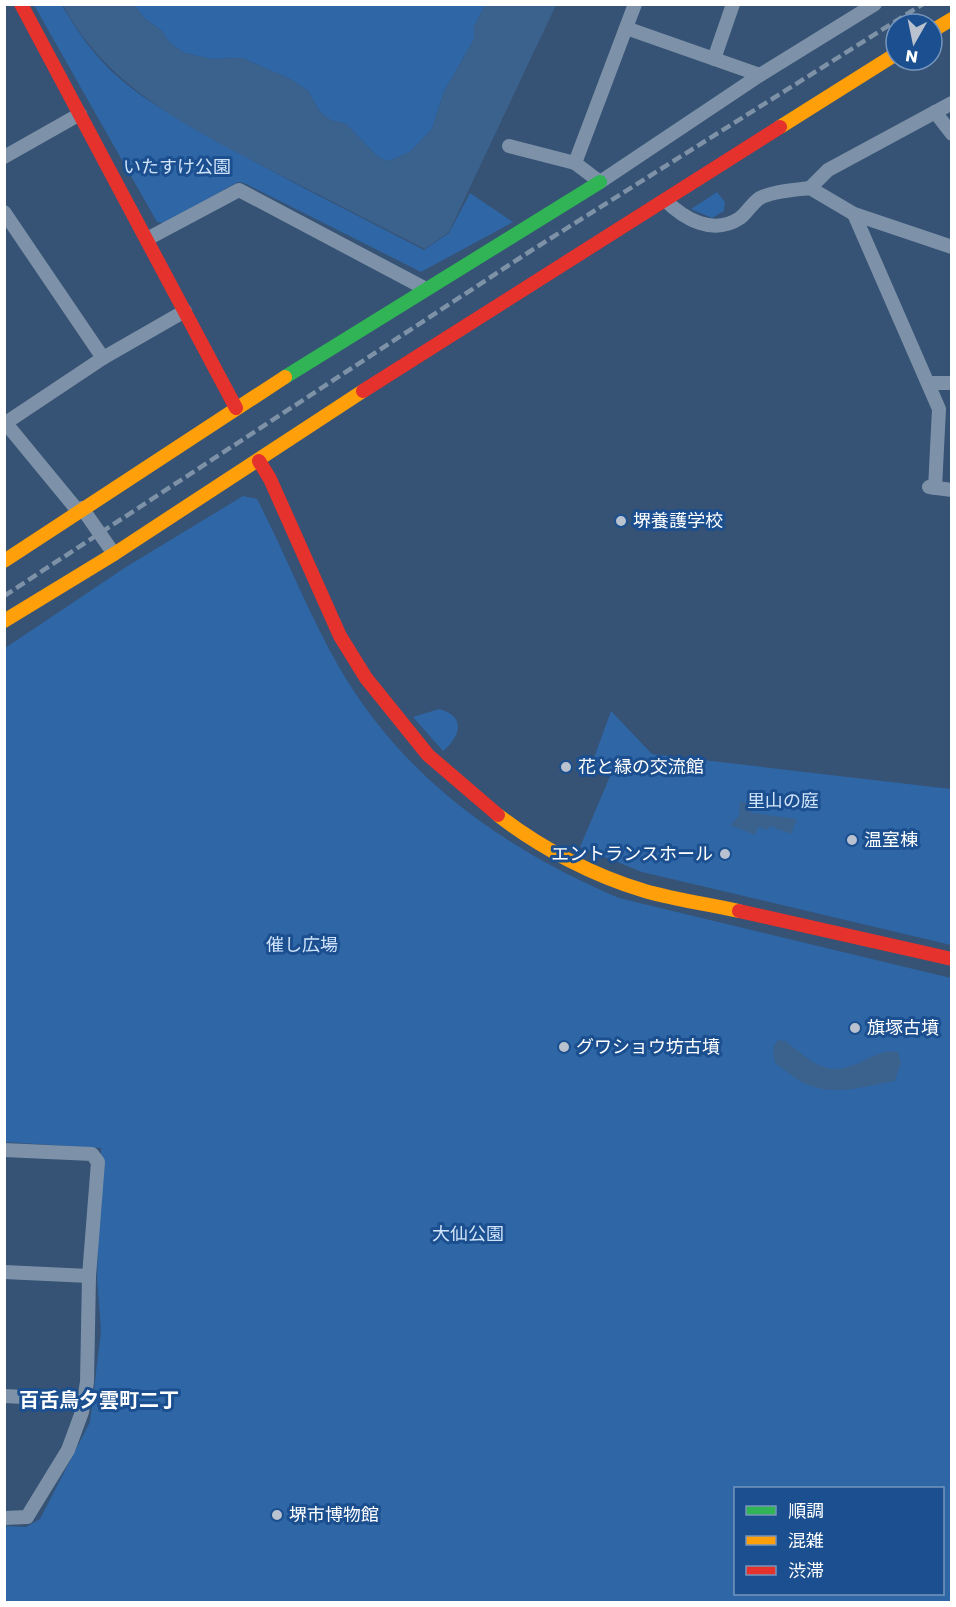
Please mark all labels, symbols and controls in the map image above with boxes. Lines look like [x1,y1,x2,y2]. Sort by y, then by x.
north arrow [884,12,944,72]
text: N [904,44,919,69]
park label: いたすけ公園 [123,154,231,179]
place label: 堺養護学校 [633,508,723,533]
marker: 堺養護学校 [614,514,628,528]
place label: 花と緑の交流館 [578,754,704,779]
marker: 花と緑の交流館 [559,760,573,774]
park label: 里山の庭 [747,788,819,813]
place label: 温室棟 [864,827,918,852]
marker: 温室棟 [845,833,859,847]
place label: エントランスホール [551,841,713,866]
marker: エントランスホール [718,847,732,861]
park label: 催し広場 [266,932,338,957]
place label: 旗塚古墳 [867,1015,939,1040]
marker: 旗塚古墳 [848,1021,862,1035]
place label: グワショウ坊古墳 [576,1034,720,1059]
marker: グワショウ坊古墳 [557,1040,571,1054]
park label: 大仙公園 [432,1221,504,1246]
district label: 百舌鳥夕雲町二丁 [19,1386,179,1414]
legend [734,1487,944,1595]
text: 順調 [788,1498,824,1523]
place label: 堺市博物館 [289,1502,379,1527]
marker: 堺市博物館 [270,1508,284,1522]
text: 混雑 [788,1528,824,1553]
text: 渋滞 [788,1558,824,1583]

